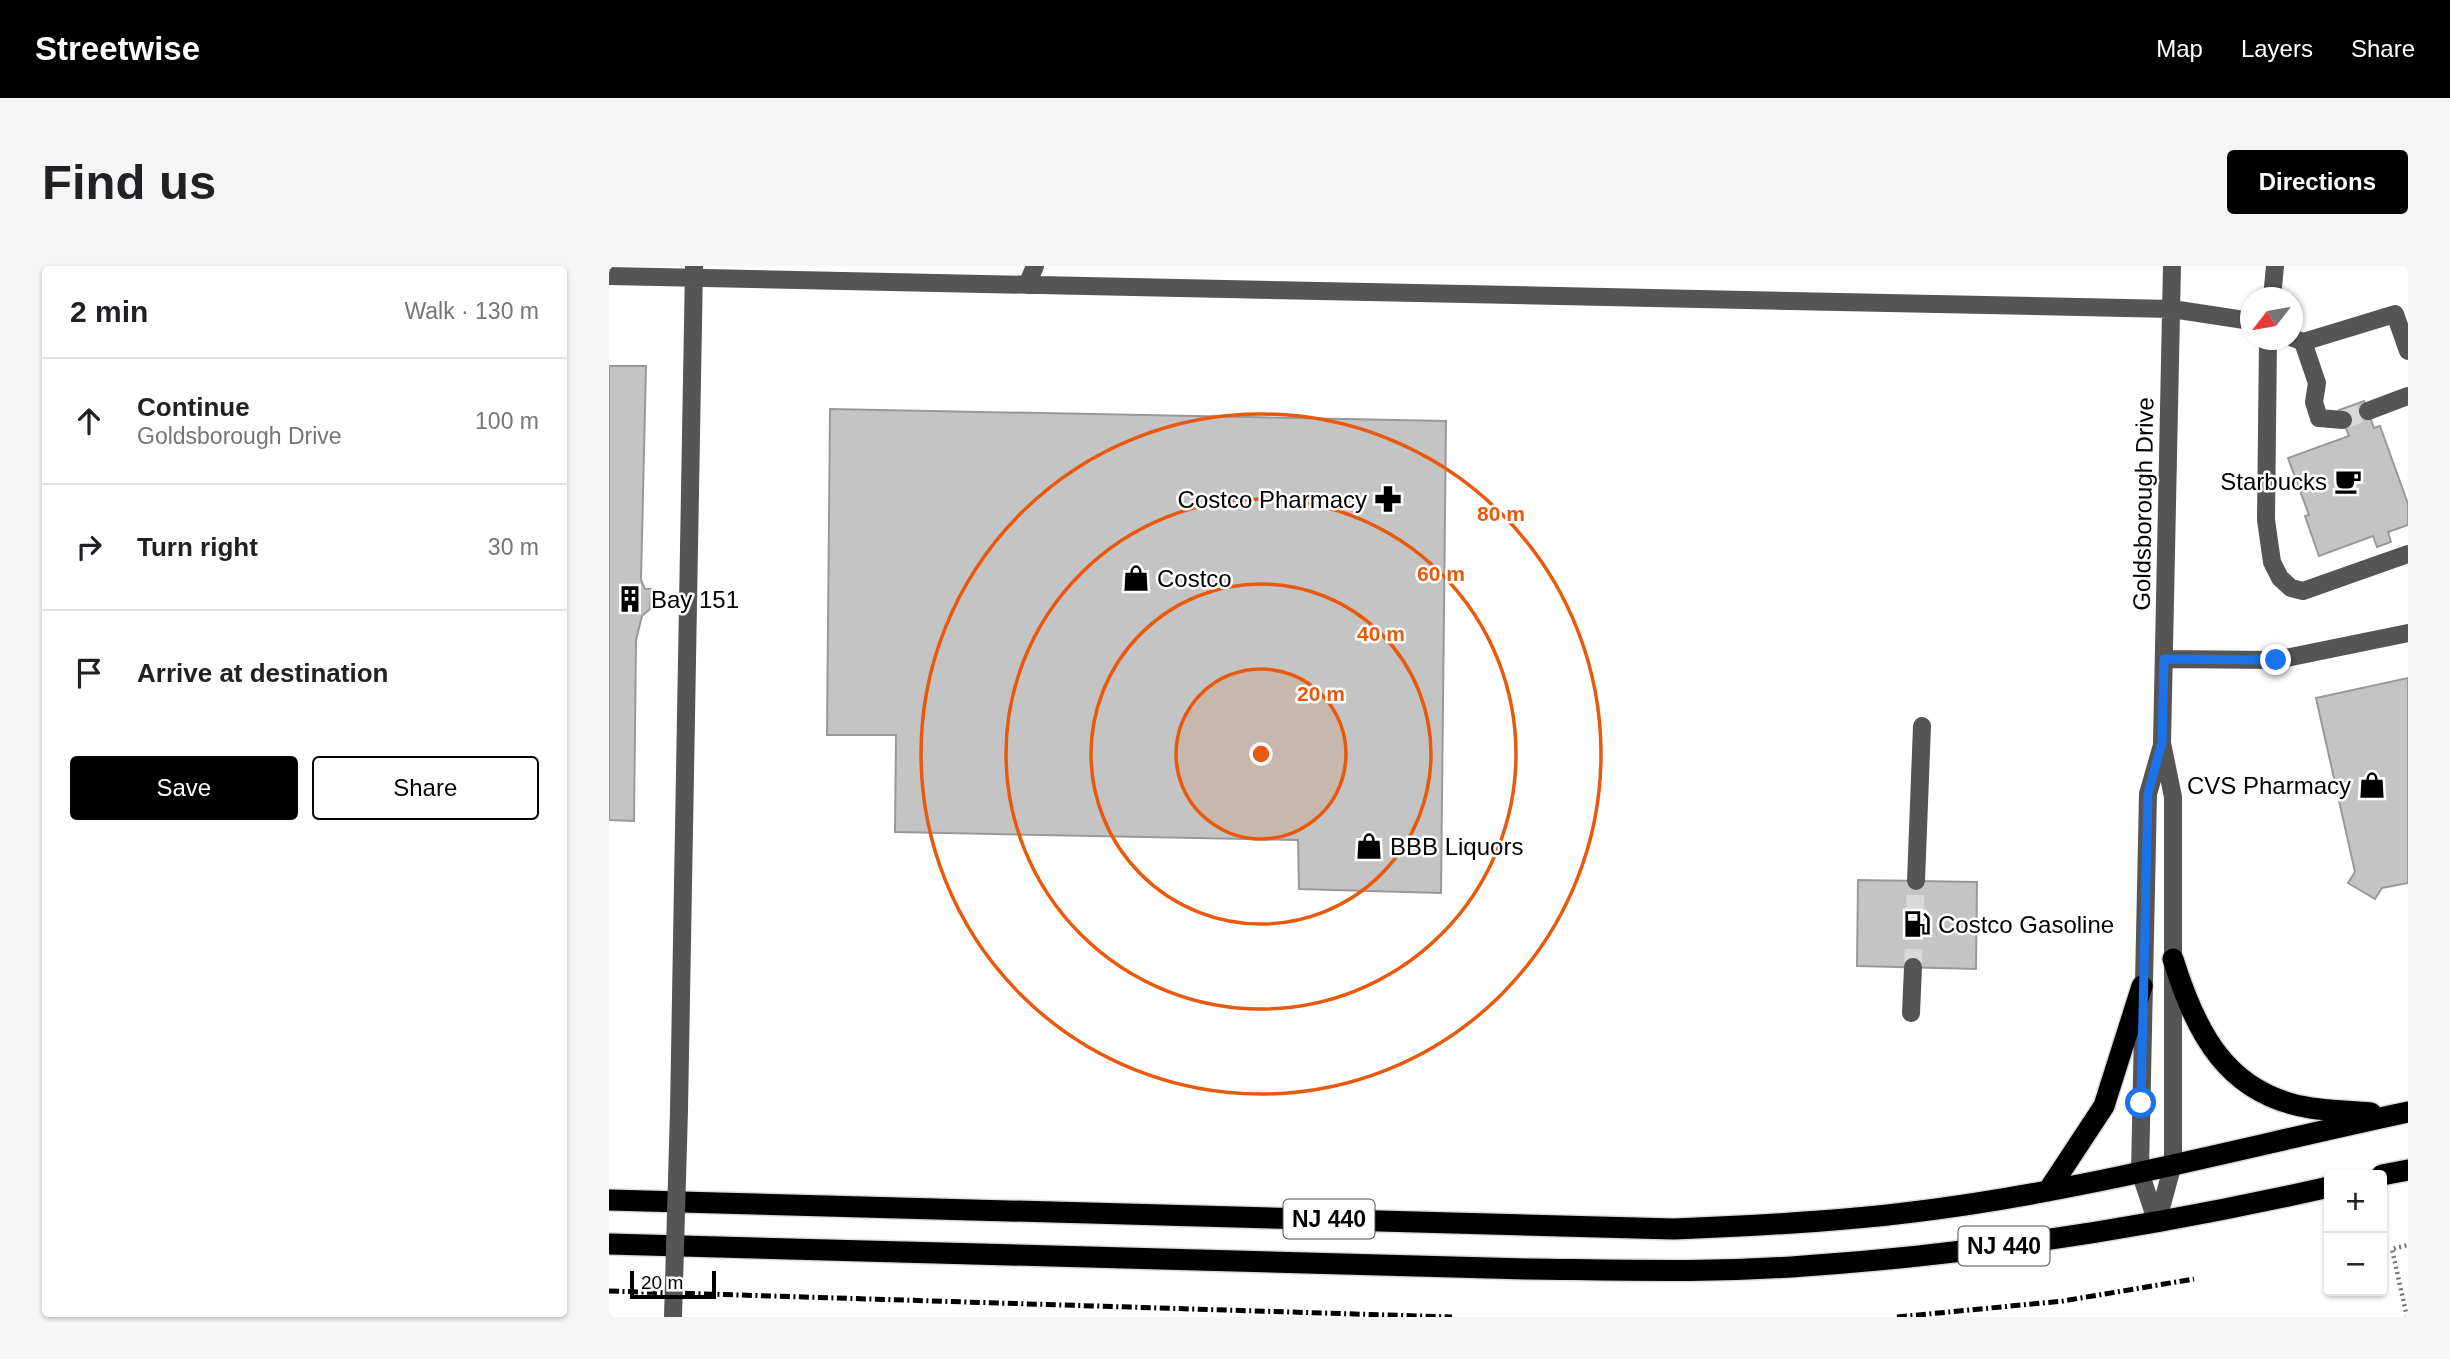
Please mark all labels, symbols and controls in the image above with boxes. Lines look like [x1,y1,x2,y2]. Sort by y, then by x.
text: Streetwise [35,30,200,67]
text: Map [2156,35,2203,62]
text: Layers [2241,35,2313,62]
text: Share [2351,35,2415,62]
button: Directions [2227,150,2408,214]
text: Find us [42,155,216,209]
north arrow [2240,287,2303,350]
text: 2 min [70,295,148,328]
text: Walk · 130 m [404,298,539,324]
text: Continue [137,392,250,422]
street label: Goldsborough Drive [2128,397,2158,611]
icon: ahead [70,402,108,440]
text: 100 m [475,408,539,434]
text: Goldsborough Drive [137,423,342,449]
cafe icon: Starbucks [2333,466,2363,496]
place label: Starbucks [2220,468,2327,495]
pharmacy icon: Costco Pharmacy [1373,484,1403,514]
place label: Costco Pharmacy [1178,486,1367,513]
text: 80 m [1477,502,1525,525]
icon: right [70,528,108,566]
text: Turn right [137,532,258,562]
text: 30 m [488,534,539,560]
text: 60 m [1417,562,1465,585]
shop icon: Costco [1121,563,1151,593]
place label: Costco [1157,565,1232,592]
building icon: Bay 151 [615,584,645,614]
place label: Bay 151 [651,586,739,613]
text: 40 m [1357,622,1405,645]
route end [2260,644,2291,675]
icon: arrive [70,654,108,692]
text: Arrive at destination [137,658,388,688]
text: 20 m [1297,682,1345,705]
centre of rings [1249,742,1273,766]
button: Save [70,756,298,820]
button: Share [312,756,539,820]
shop icon: CVS Pharmacy [2357,770,2387,800]
place label: CVS Pharmacy [2187,772,2351,799]
shop icon: BBB Liquors [1354,831,1384,861]
place label: BBB Liquors [1390,833,1523,860]
fuel station icon: Costco Gasoline [1902,909,1932,939]
place label: Costco Gasoline [1938,911,2114,938]
route start [2125,1087,2156,1118]
map controls [2324,1170,2387,1296]
button: + [2324,1170,2387,1233]
road number: NJ 440 [1283,1200,1375,1238]
road number: NJ 440 [1959,1226,2049,1266]
button: − [2324,1233,2387,1296]
scale bar [630,1268,716,1300]
text: 20 m [641,1272,683,1293]

